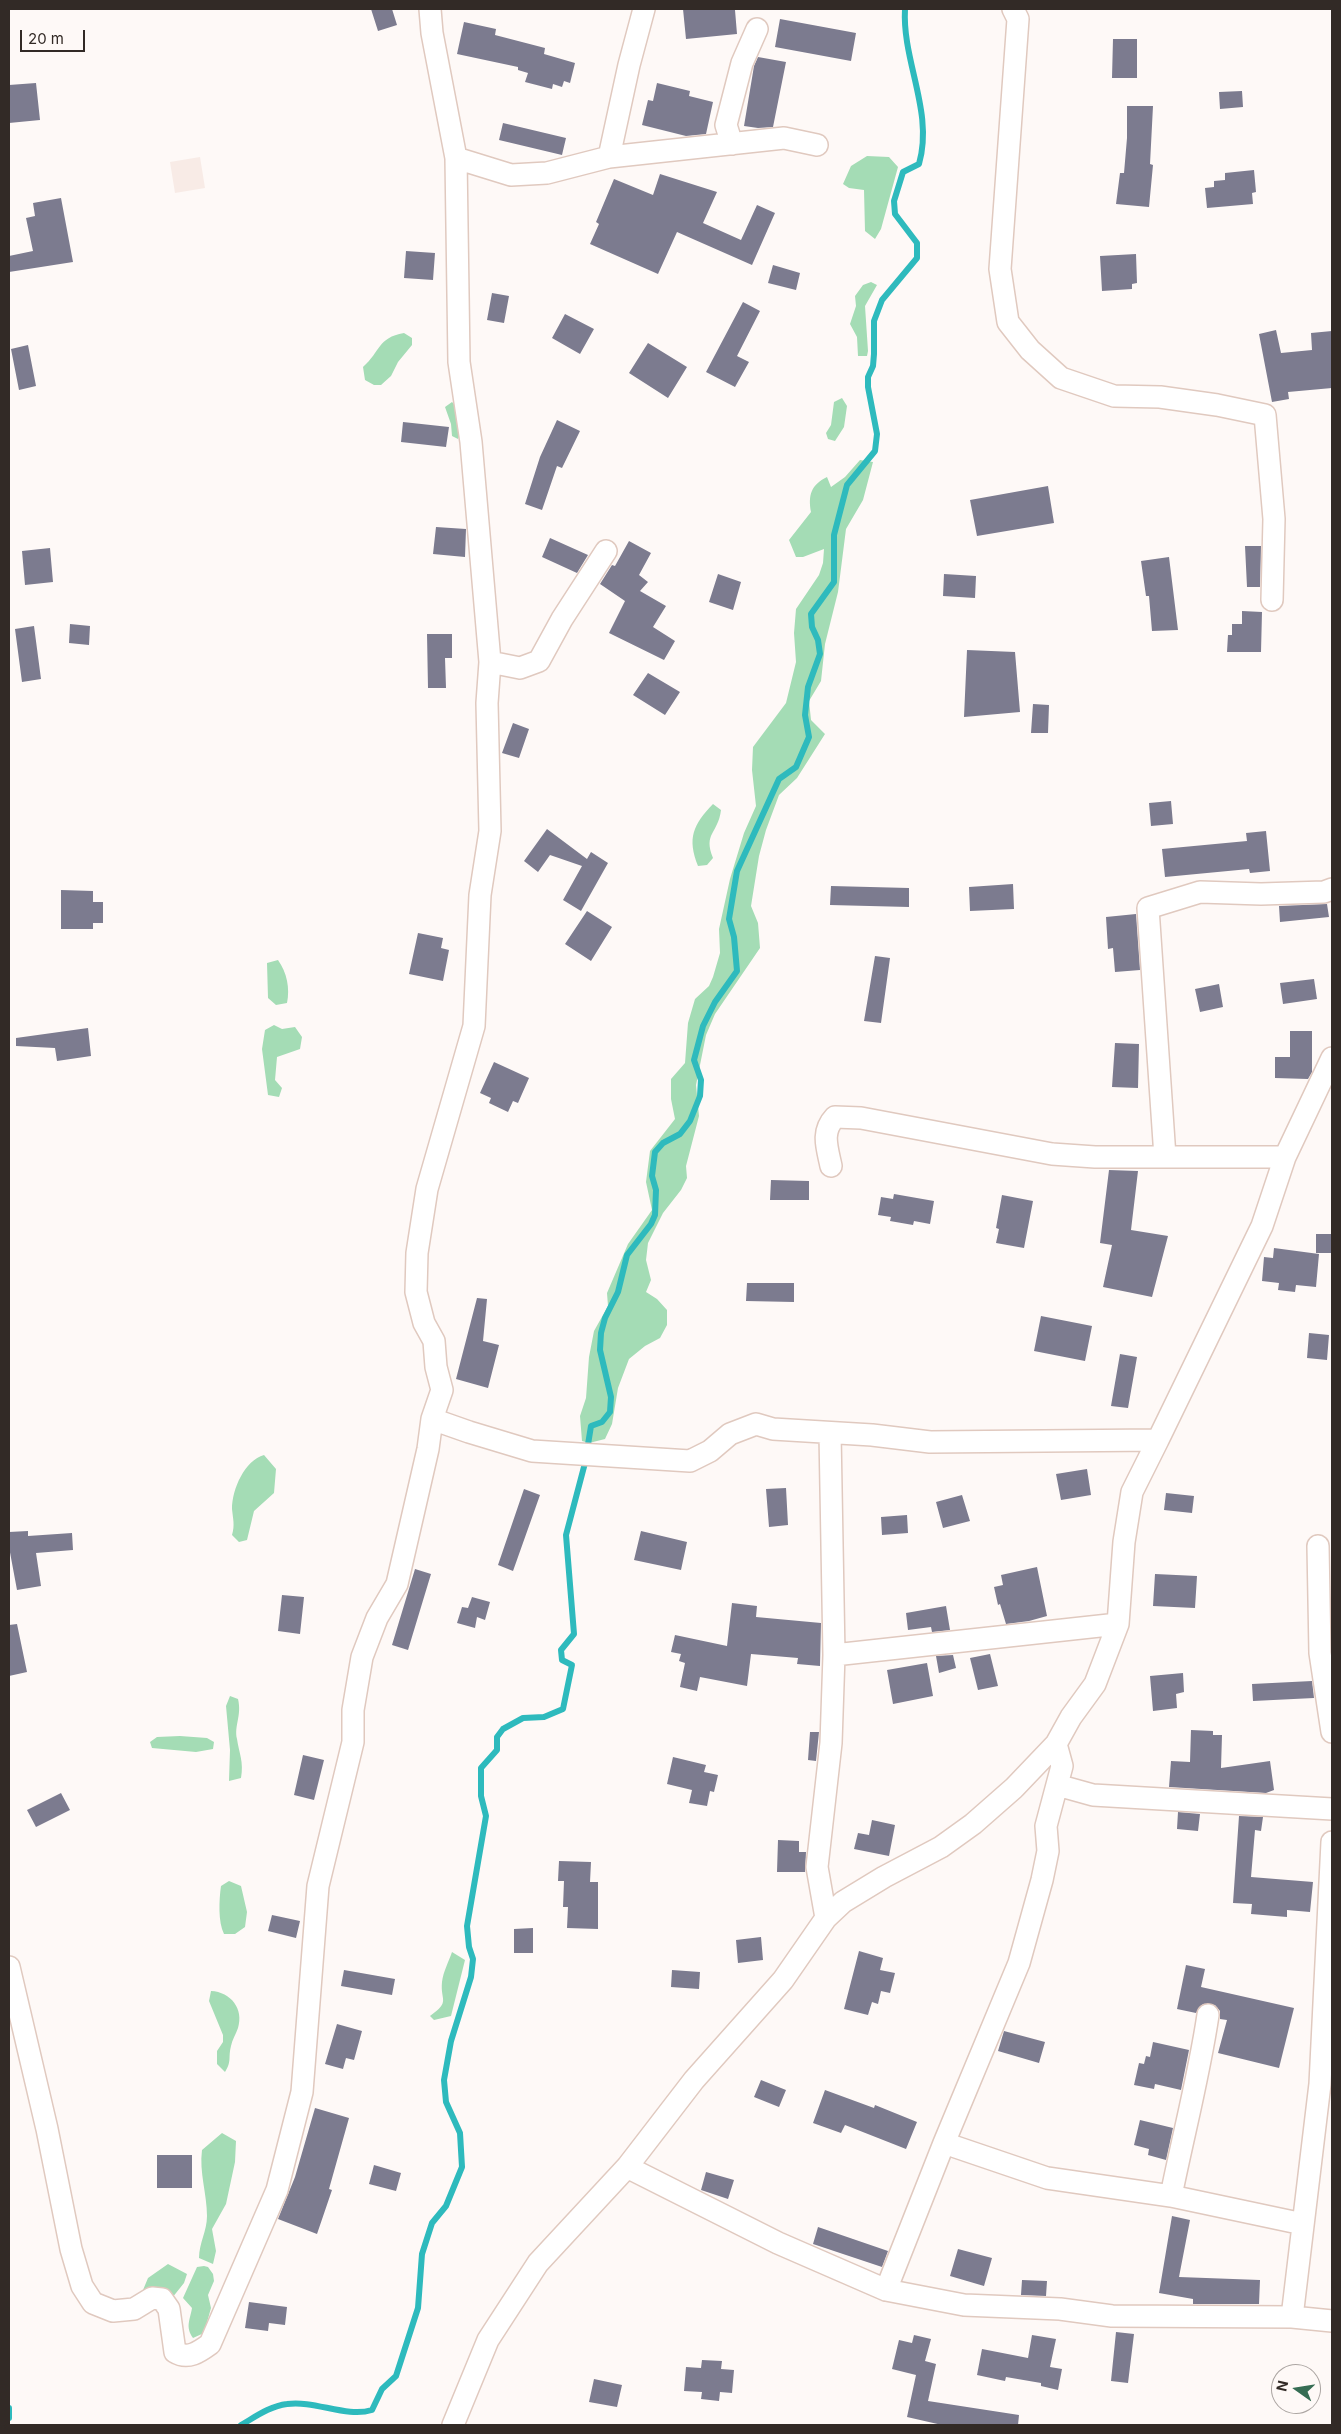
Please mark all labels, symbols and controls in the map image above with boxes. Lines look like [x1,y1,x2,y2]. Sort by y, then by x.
scale bar [22,20,88,52]
text: 20 m [28,29,64,48]
north arrow [1271,2364,1321,2414]
text: N [1272,2379,1291,2393]

